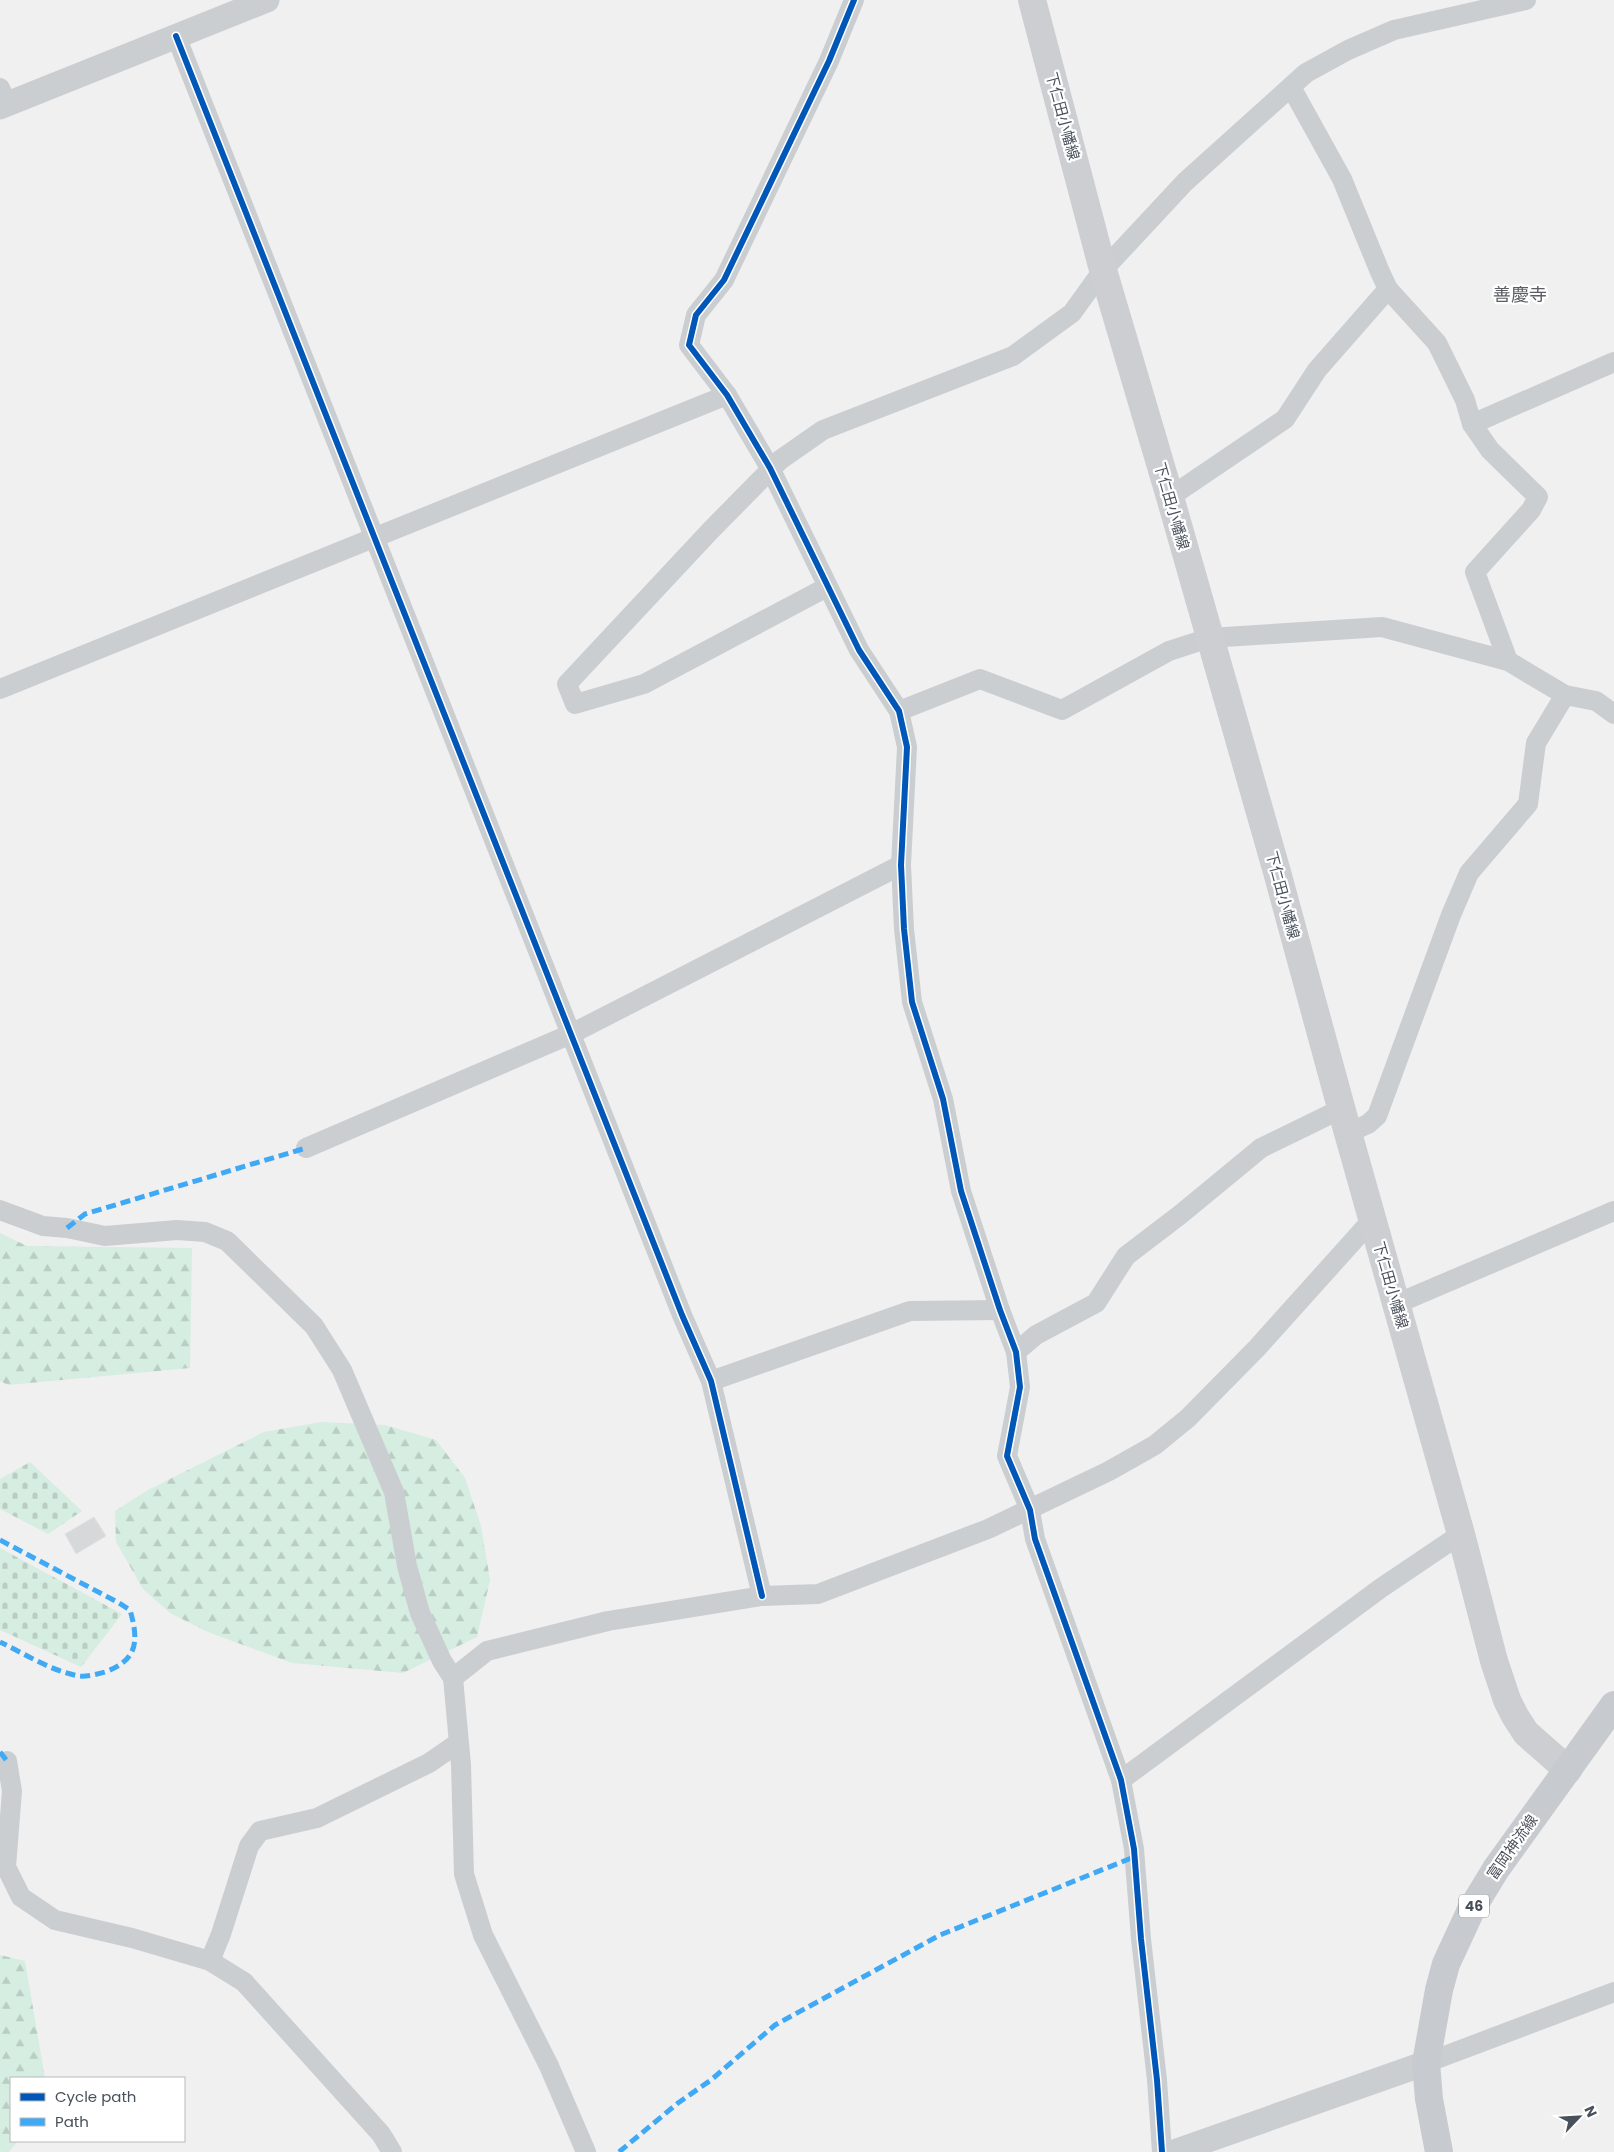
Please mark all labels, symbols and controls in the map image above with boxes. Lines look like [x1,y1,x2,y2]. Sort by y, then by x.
street label: 下仁田小幡線 [1041,70,1085,162]
district label: 善慶寺 [1493,282,1547,307]
street label: 下仁田小幡線 [1150,460,1194,552]
street label: 下仁田小幡線 [1261,849,1305,941]
street label: 下仁田小幡線 [1369,1239,1413,1331]
street label: 富岡神流線 [1482,1810,1542,1884]
road number: 46 [1459,1894,1489,1918]
legend [10,2077,185,2142]
text: Cycle path [55,2086,136,2107]
north arrow [1554,2092,1604,2142]
text: N [1579,2103,1602,2121]
text: Path [55,2111,89,2132]

